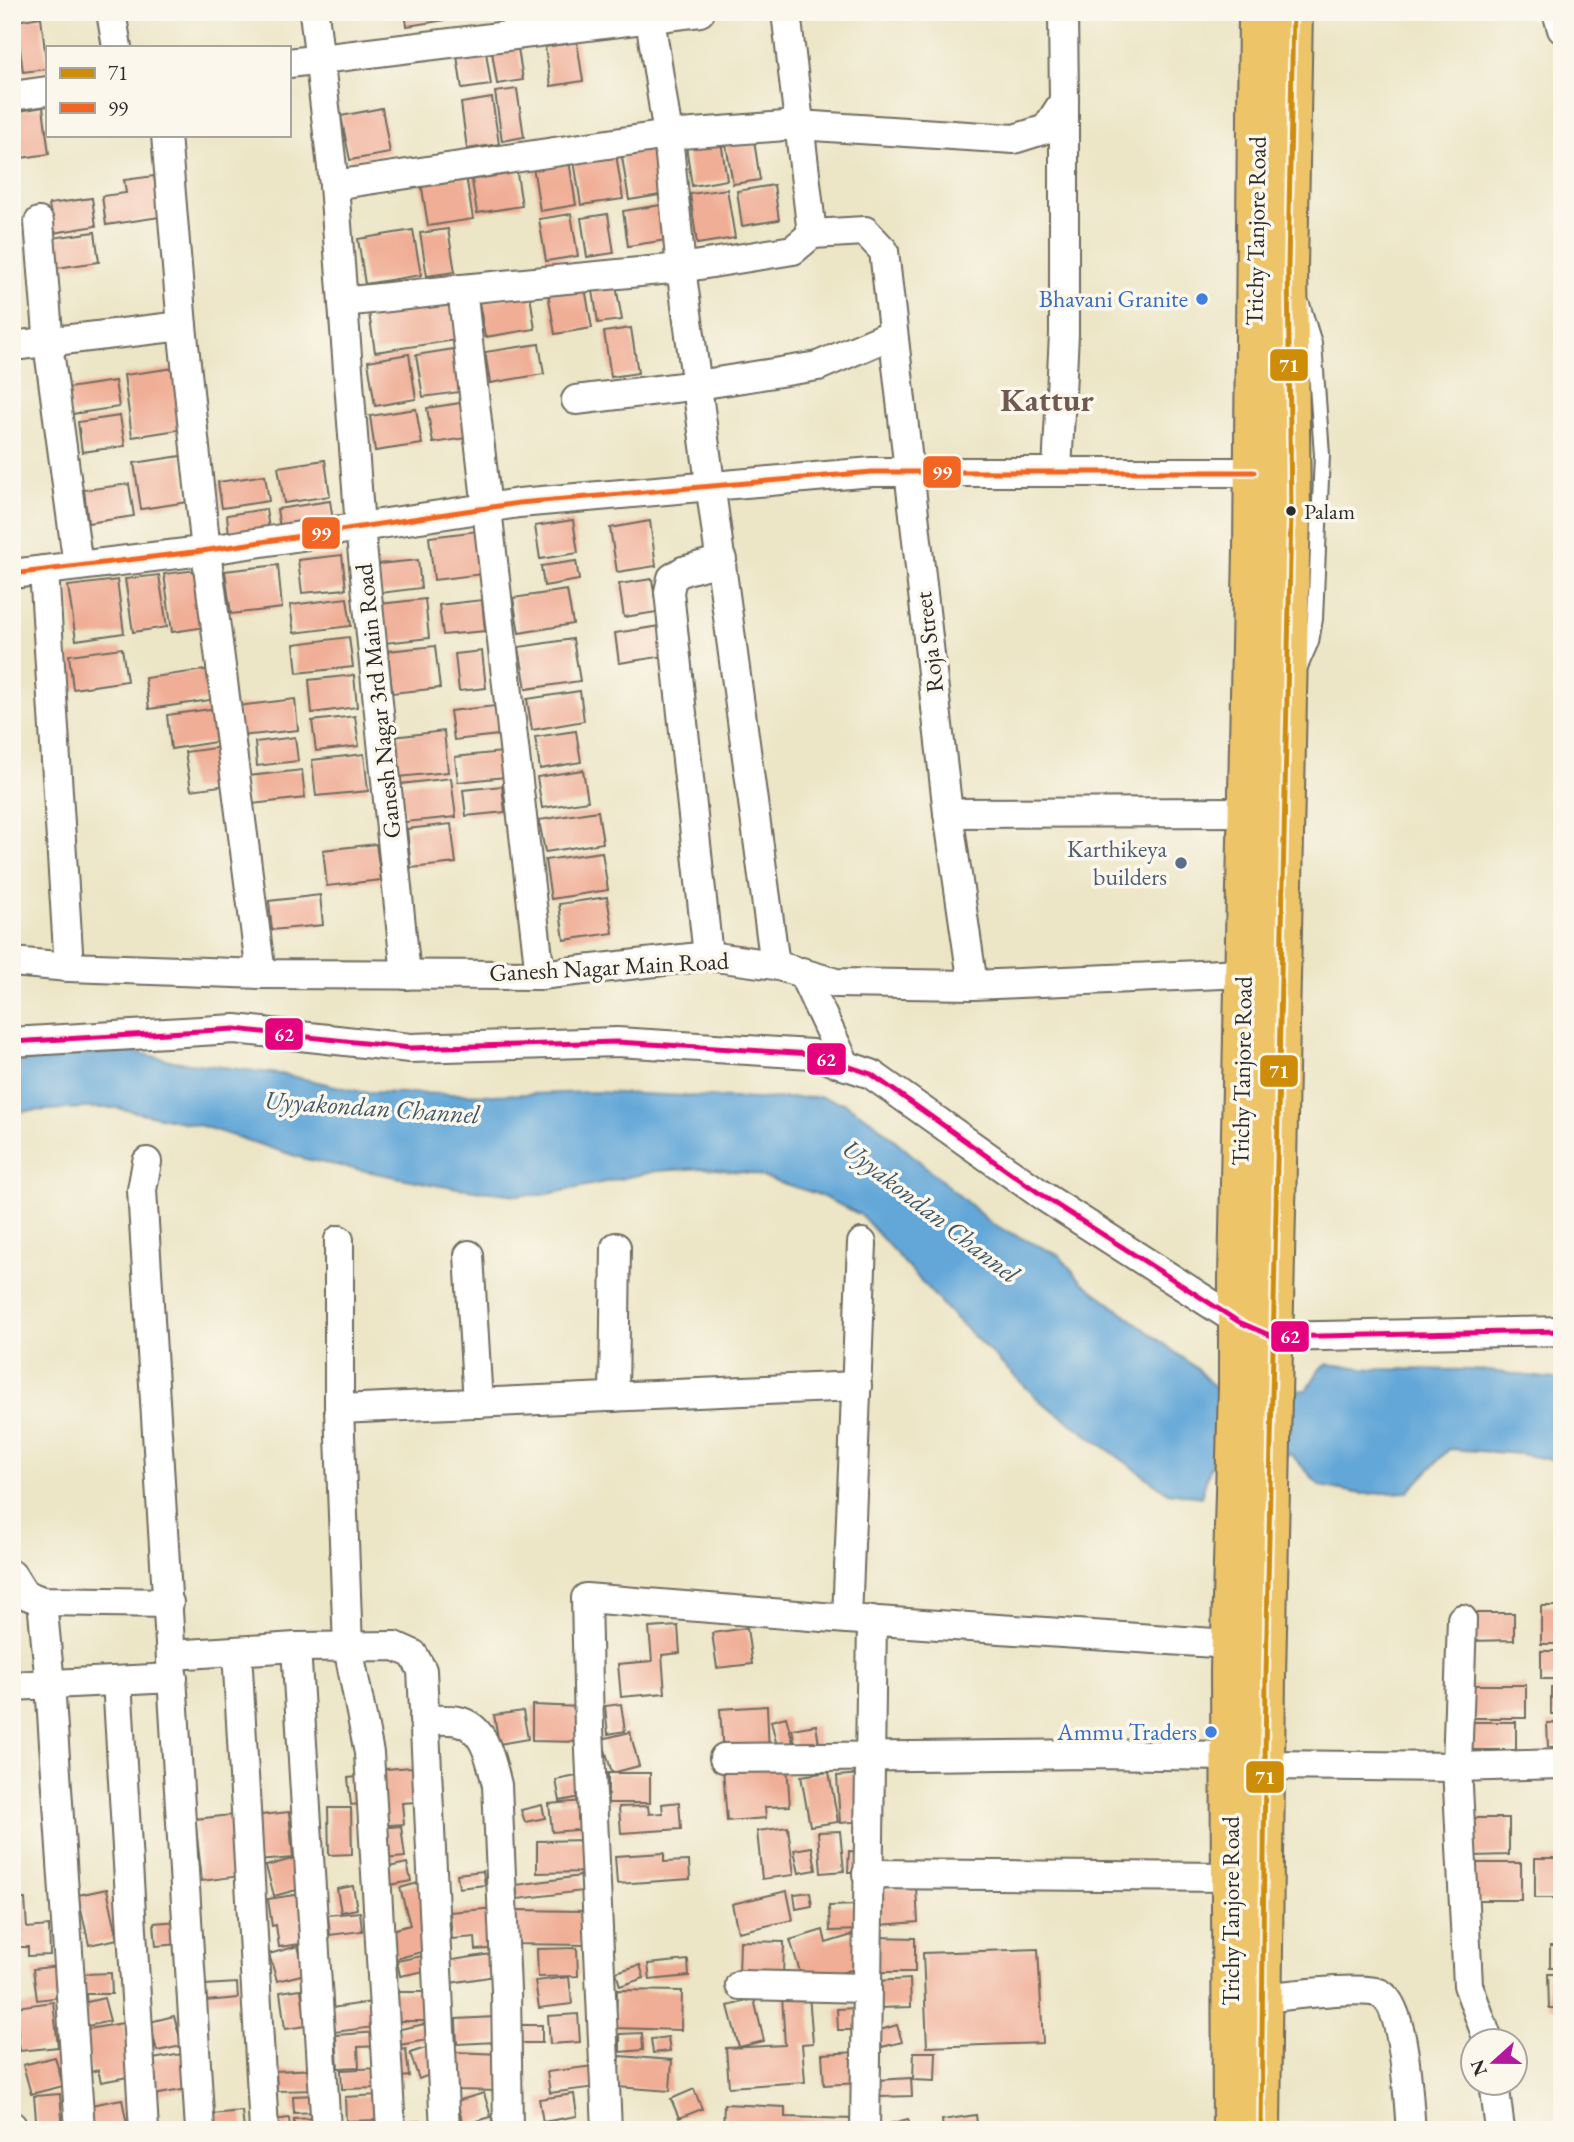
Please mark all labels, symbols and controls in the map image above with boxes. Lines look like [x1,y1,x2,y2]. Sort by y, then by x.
legend [46,46,290,136]
text: 71 [108,59,128,86]
text: 99 [108,95,128,122]
street label: Trichy Tanjore Road [1238,135,1273,326]
place label: Bhavani Granite [1039,283,1188,314]
marker: Bhavani Granite [1194,291,1210,307]
line badge: 71 [1269,348,1309,382]
text: 71 [1279,353,1299,378]
district label: Kattur [1000,379,1094,421]
line badge: 99 [922,455,962,489]
text: 99 [932,460,952,485]
place label: Palam [1304,497,1355,526]
marker: Palam [1284,504,1298,518]
line badge: 99 [301,516,341,550]
text: 99 [311,521,331,546]
street label: Ganesh Nagar 3rd Main Road [348,561,407,840]
street label: Roja Street [907,589,950,694]
place label: Karthikeya builders [1067,833,1167,892]
marker: Karthikeya builders [1173,855,1189,871]
street label: Ganesh Nagar Main Road [488,945,730,988]
street label: Trichy Tanjore Road [1224,975,1259,1166]
line badge: 62 [264,1017,304,1051]
text: 62 [274,1022,294,1047]
line badge: 62 [806,1042,847,1076]
text: 62 [816,1047,836,1072]
line badge: 71 [1259,1054,1299,1088]
text: 71 [1269,1059,1289,1084]
water label: Uyyakondan Channel [263,1083,481,1132]
water label: Uyyakondan Channel [836,1131,1027,1291]
line badge: 62 [1270,1320,1310,1353]
text: 62 [1280,1324,1300,1349]
place label: Ammu Traders [1056,1716,1197,1747]
marker: Ammu Traders [1203,1724,1219,1740]
line badge: 71 [1245,1760,1285,1794]
text: 71 [1255,1765,1275,1790]
street label: Trichy Tanjore Road [1215,1815,1246,2006]
north arrow [1458,2026,1528,2096]
text: N [1464,2056,1493,2080]

